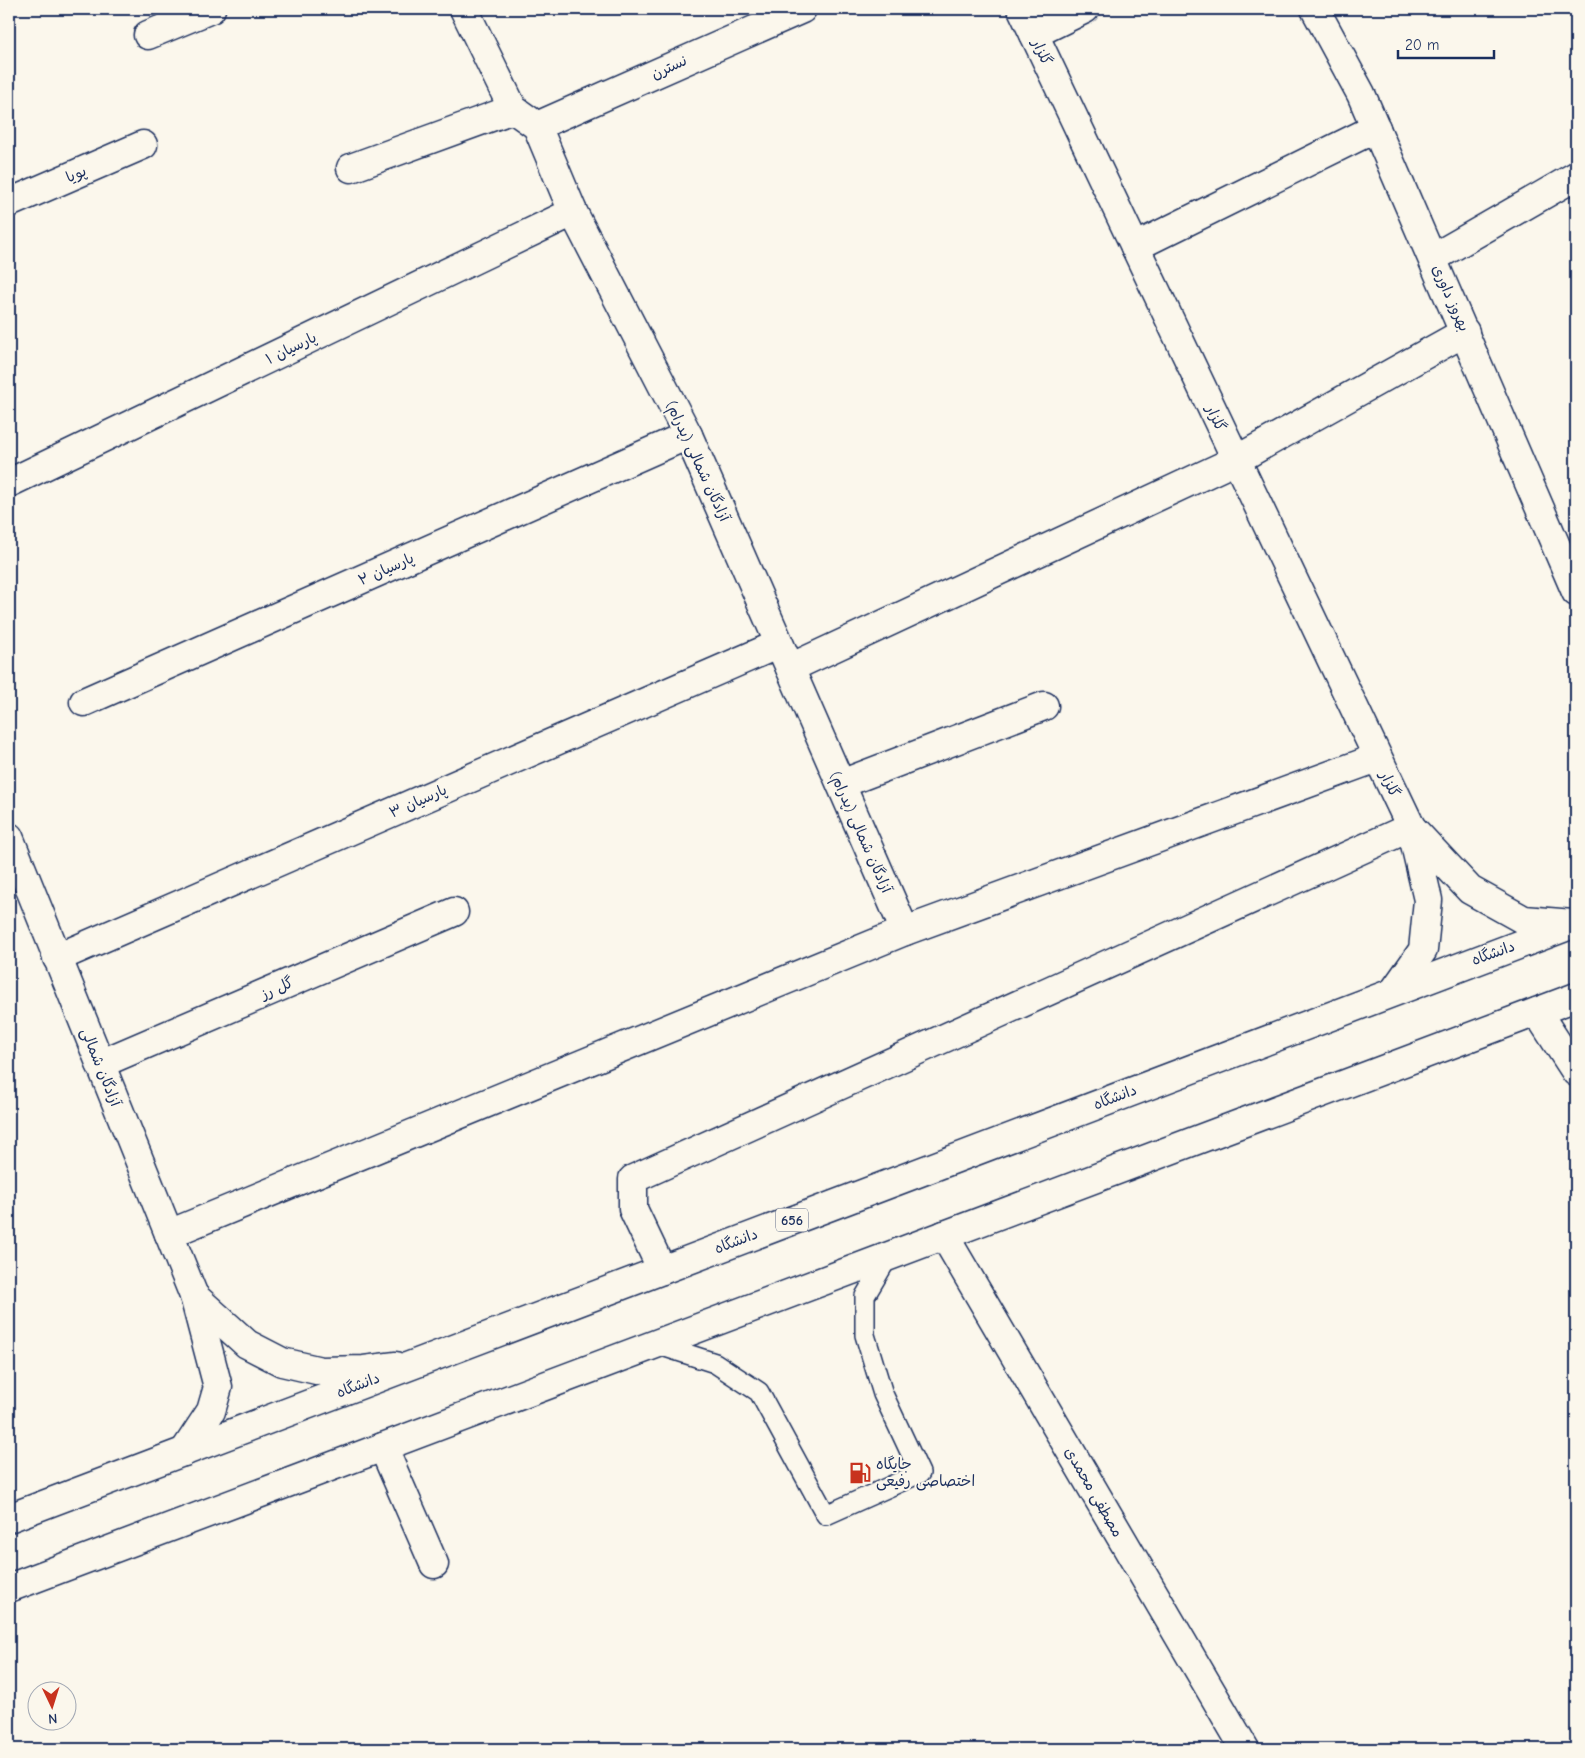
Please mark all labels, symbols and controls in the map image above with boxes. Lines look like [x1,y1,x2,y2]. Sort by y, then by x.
scale bar [1398,28,1494,60]
street label: گلزار [1028,35,1056,68]
text: 20 m [1405,36,1439,54]
street label: نسترن [648,51,690,83]
street label: پویا [63,162,89,187]
street label: بهروز داوری [1428,262,1474,334]
street label: پارسیان ۱ [263,328,320,369]
street label: آزادگان شمالی (پدرام) [660,398,734,526]
street label: گلزار [1202,401,1230,434]
street label: پارسیان ۲ [355,549,417,590]
street label: گلزار [1376,767,1404,800]
street label: آزادگان شمالی (پدرام) [824,768,896,898]
street label: پارسیان ۳ [386,780,450,823]
street label: دانشگاه [1469,937,1517,969]
street label: گل رز [257,973,296,1003]
street label: آزادگان شمالی [76,1025,125,1110]
street label: دانشگاه [1091,1081,1139,1113]
road number: 656 [776,1208,808,1232]
street label: دانشگاه [712,1225,760,1257]
street label: دانشگاه [334,1369,382,1401]
street label: مصطفی محمدی [1060,1444,1127,1541]
place label: جایگاه اختصاصی رفیعی [876,1455,975,1491]
fuel station icon: جایگاه اختصاصی رفیعی [847,1460,873,1486]
north arrow [28,1680,78,1730]
text: N [48,1710,58,1727]

